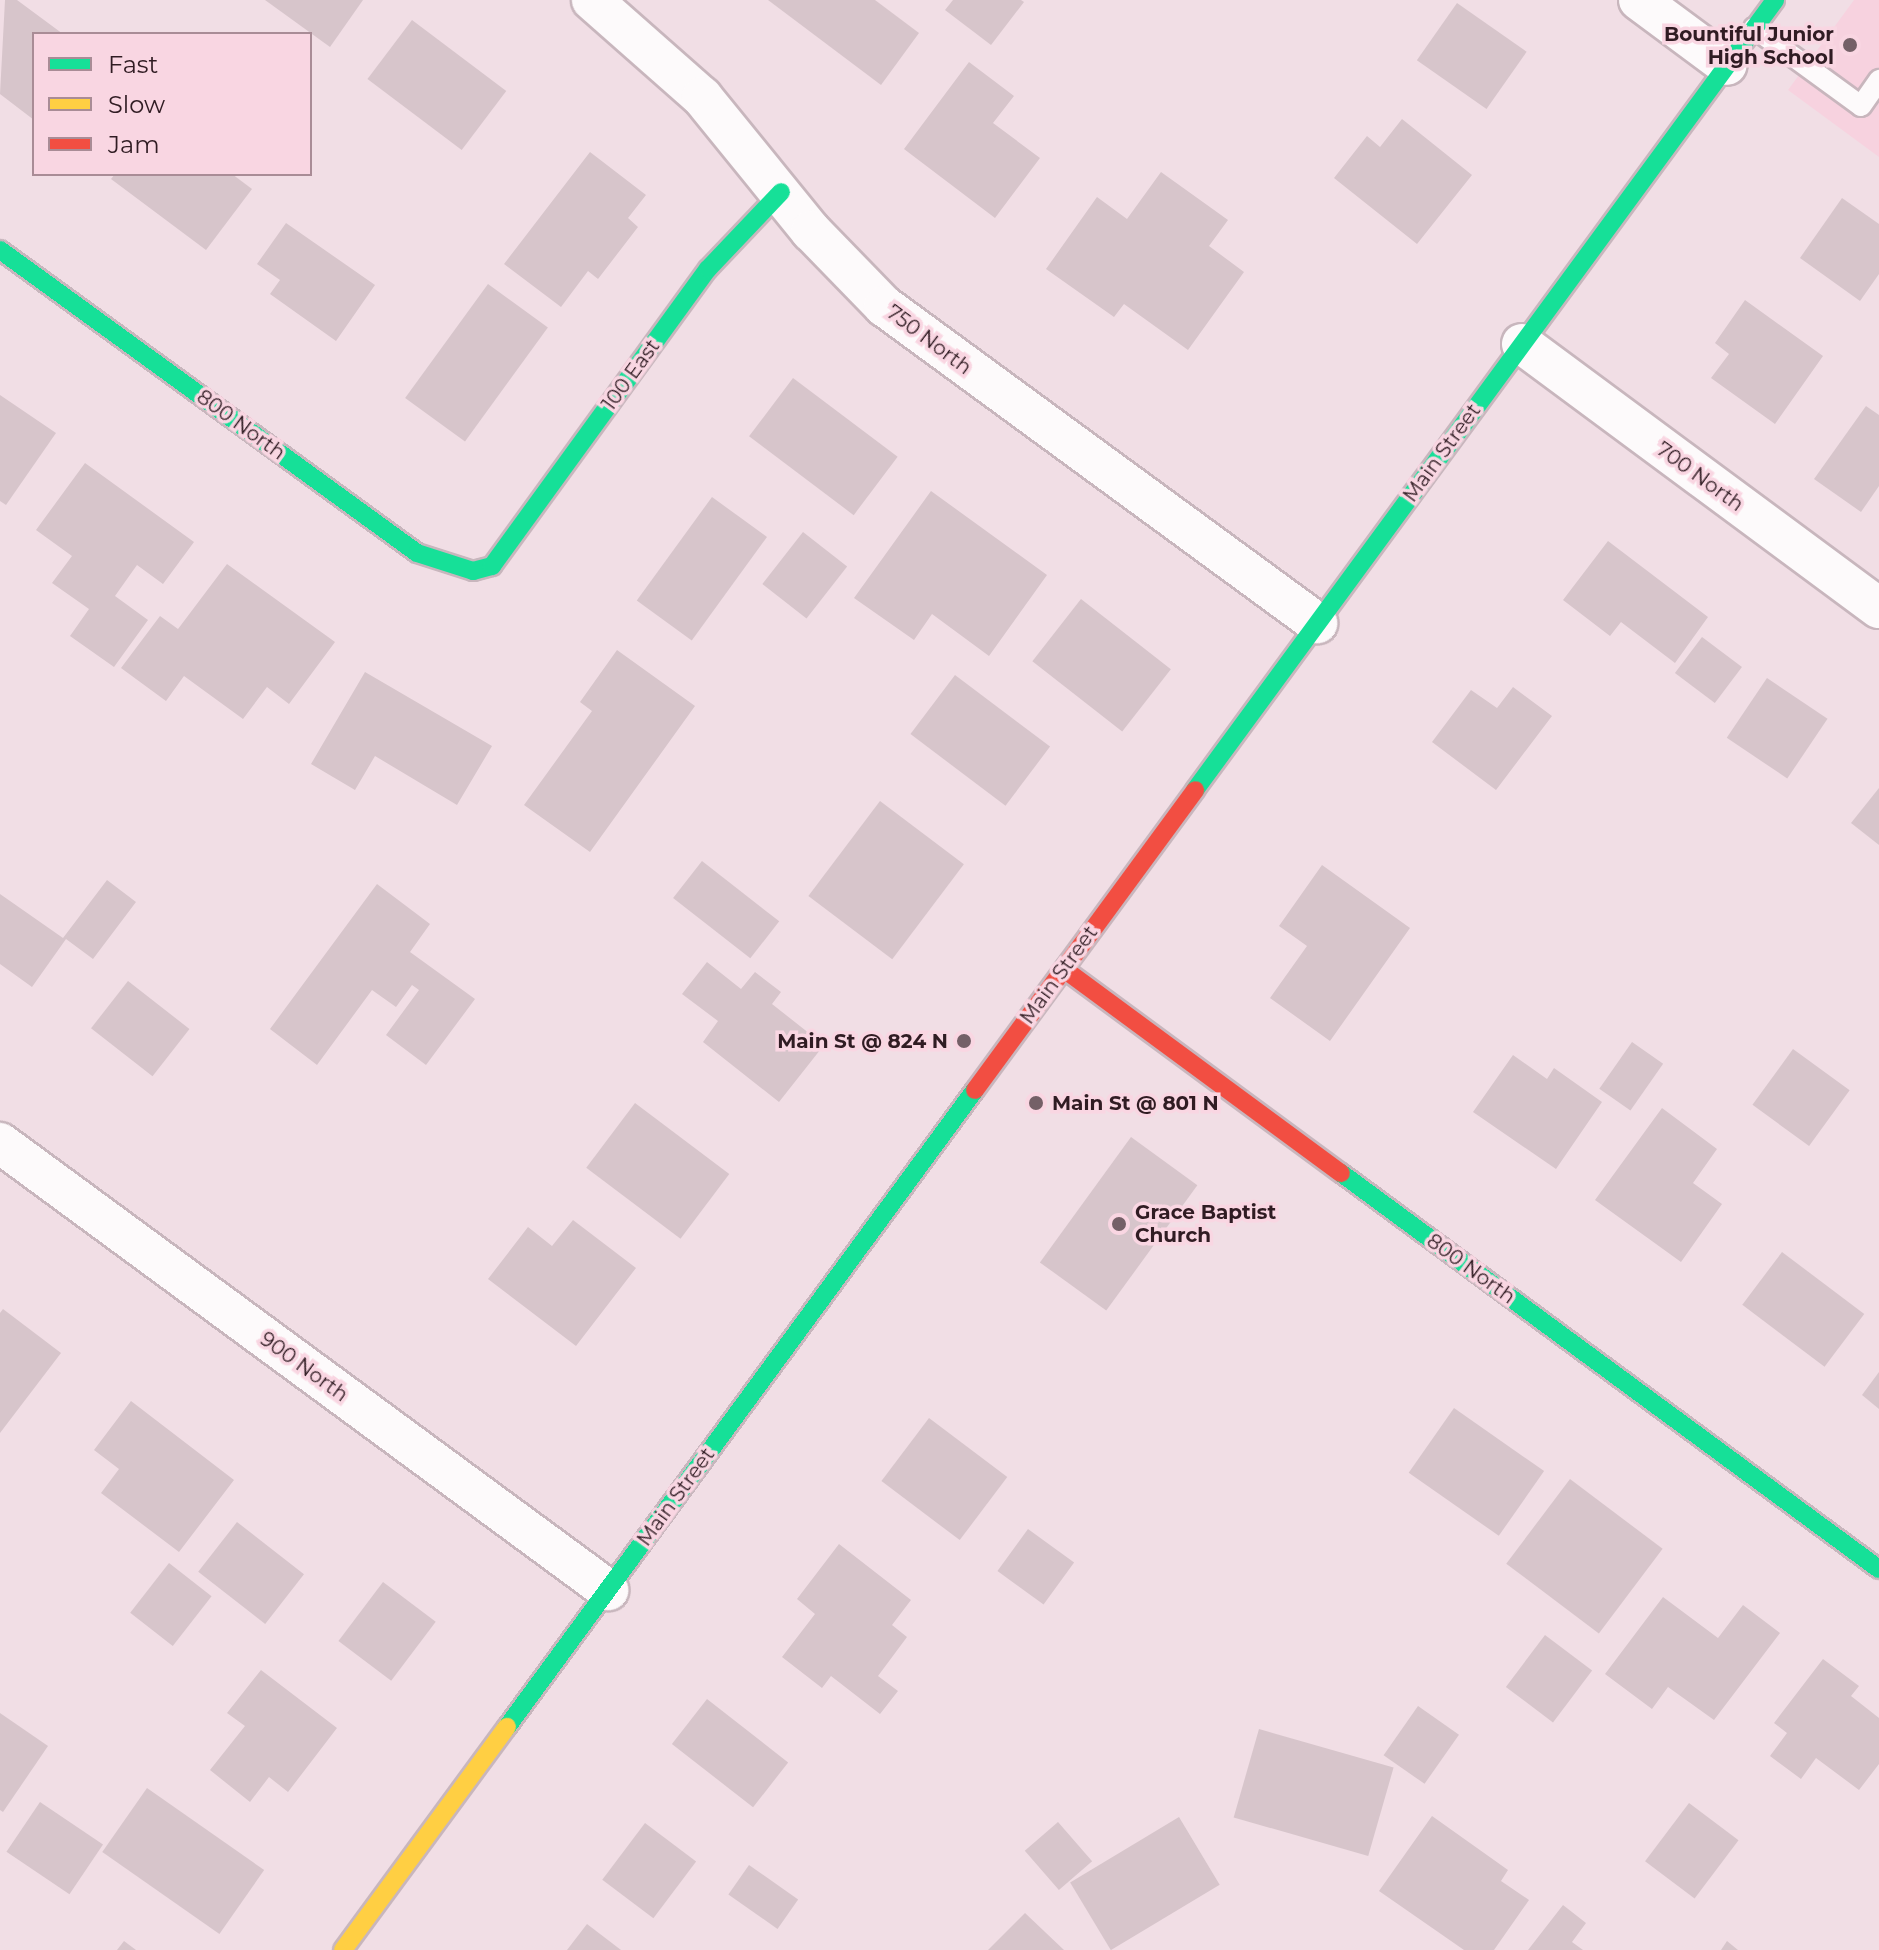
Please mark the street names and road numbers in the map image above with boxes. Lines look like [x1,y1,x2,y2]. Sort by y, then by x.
street label: 750 North [882,300,976,380]
street label: 100 East [597,335,665,415]
street label: 800 North [192,385,290,465]
street label: Main Street [1398,399,1486,507]
street label: 700 North [1652,437,1748,517]
street label: Main Street [1015,921,1103,1029]
street label: 800 North [1422,1229,1520,1309]
street label: 900 North [255,1327,353,1407]
street label: Main Street [632,1443,720,1551]

